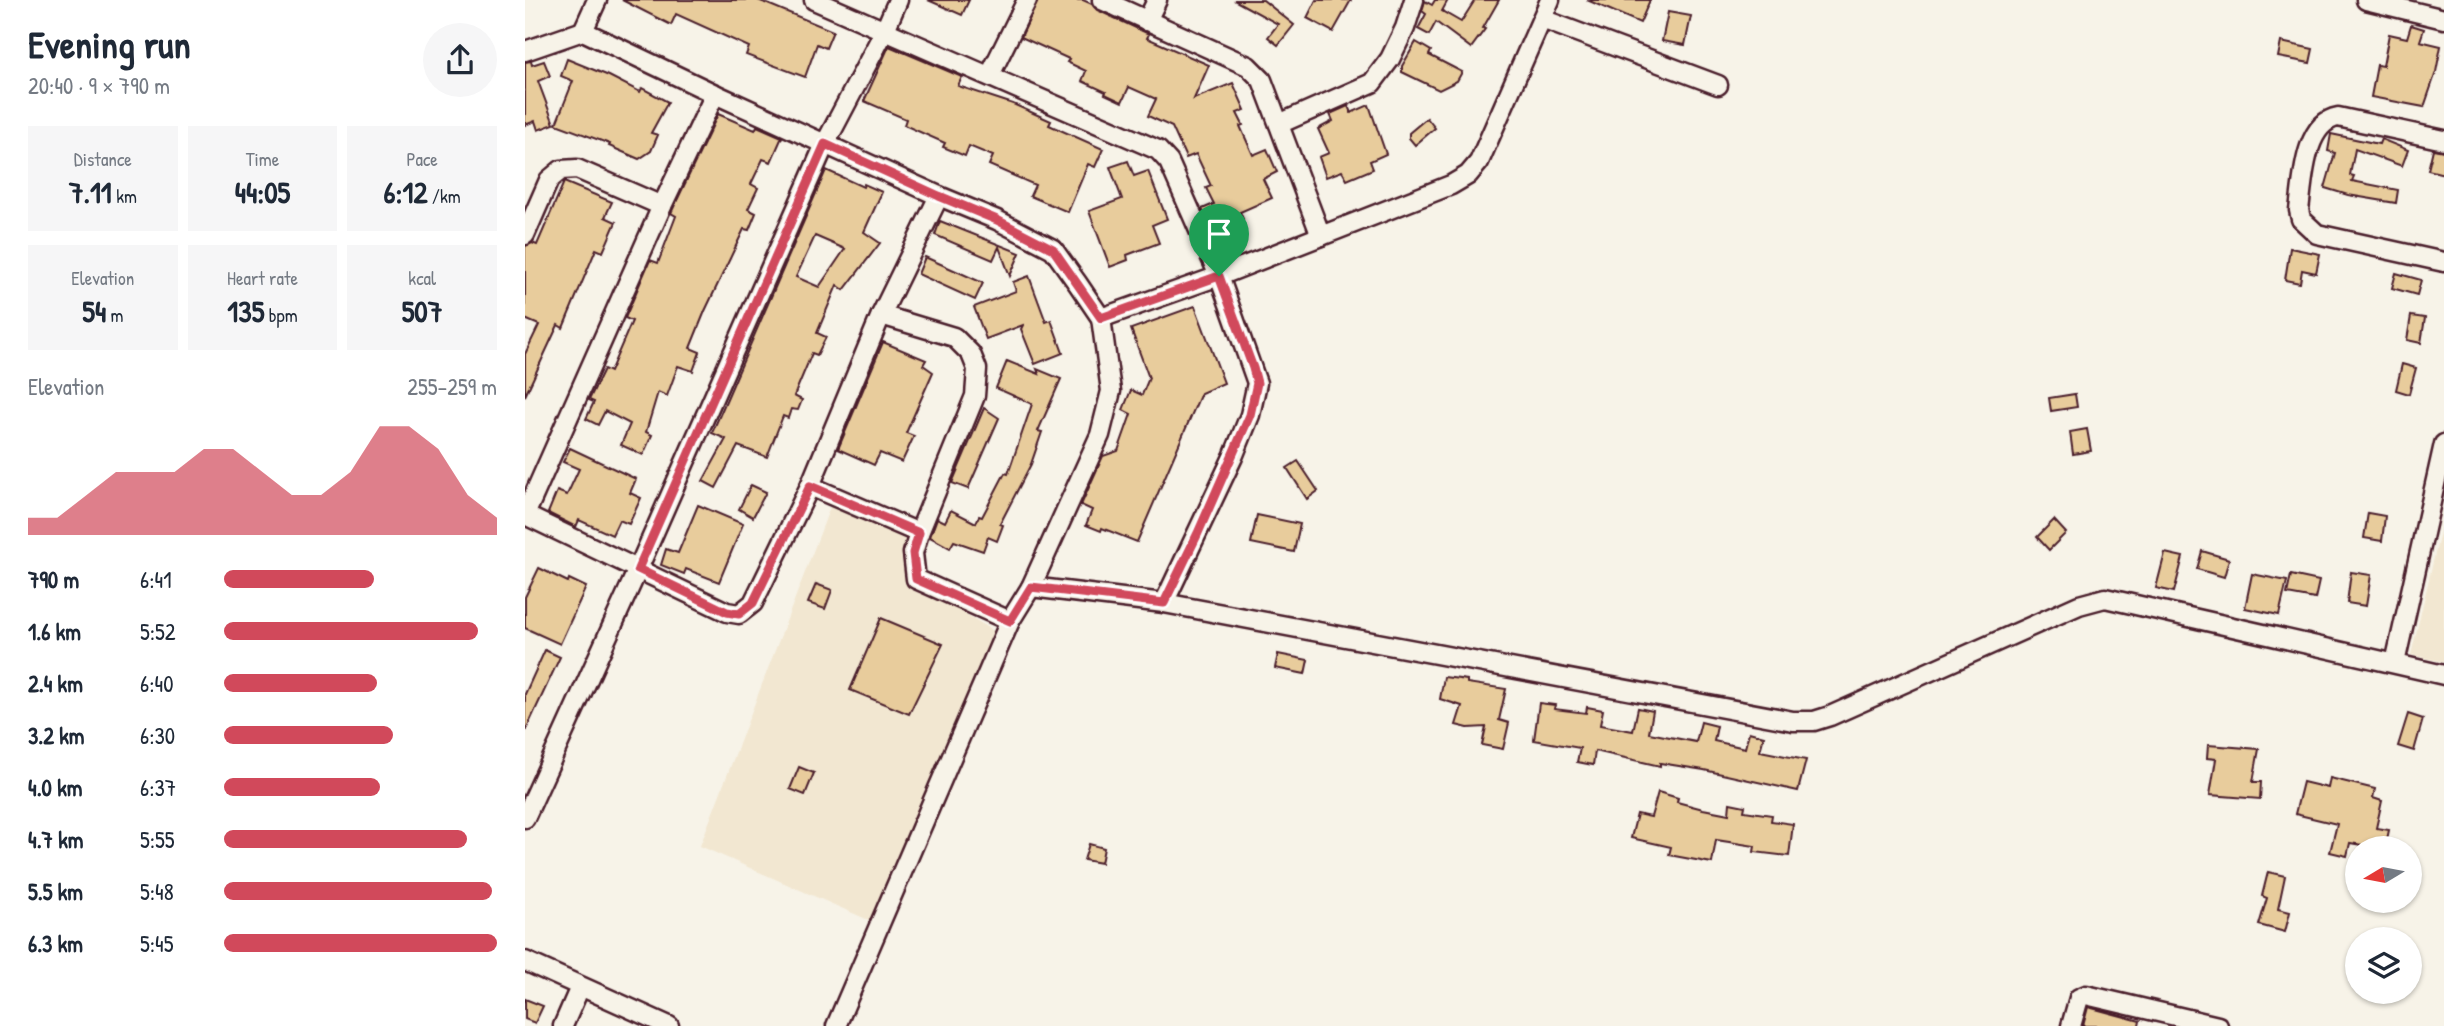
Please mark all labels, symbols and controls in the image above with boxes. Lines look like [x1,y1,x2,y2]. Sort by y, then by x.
text: Evening run [28,18,191,70]
button: share [423,23,497,97]
text: 20:40 · 9 × 790 m [28,70,170,101]
text: Distance [74,146,132,172]
text: Time [246,146,279,172]
text: Pace [406,146,438,172]
text: 7.11 [69,172,112,212]
text: 44:05 [235,172,290,212]
text: 6:12 [384,172,427,212]
text: km [112,183,137,209]
text: /km [427,183,461,209]
pin [1189,204,1249,276]
icon: arrive [1200,215,1238,253]
text: Elevation [71,265,134,291]
text: Heart rate [227,265,298,291]
text: kcal [408,265,436,291]
text: 54 [82,291,106,331]
text: 135 [227,291,264,331]
text: 507 [402,291,443,331]
text: m [106,302,123,328]
text: bpm [264,302,298,328]
text: Elevation [28,371,104,402]
text: 255–259 m [407,371,497,402]
text: 790 m [28,564,79,595]
text: 6:41 [140,564,172,595]
text: 1.6 km [28,616,81,647]
text: 5:52 [140,616,176,647]
text: 2.4 km [28,668,83,699]
text: 6:40 [140,668,173,699]
text: 3.2 km [28,720,84,751]
text: 6:30 [140,720,175,751]
text: 4.0 km [28,772,82,803]
text: 6:37 [140,772,176,803]
text: 4.7 km [28,824,83,855]
text: 5:55 [140,824,175,855]
north arrow [2345,836,2422,914]
map controls [2345,836,2422,1004]
text: 5.5 km [28,876,83,907]
text: 5:48 [140,876,174,907]
button: layers [2345,927,2422,1004]
text: 6.3 km [28,928,83,959]
text: 5:45 [140,928,173,959]

